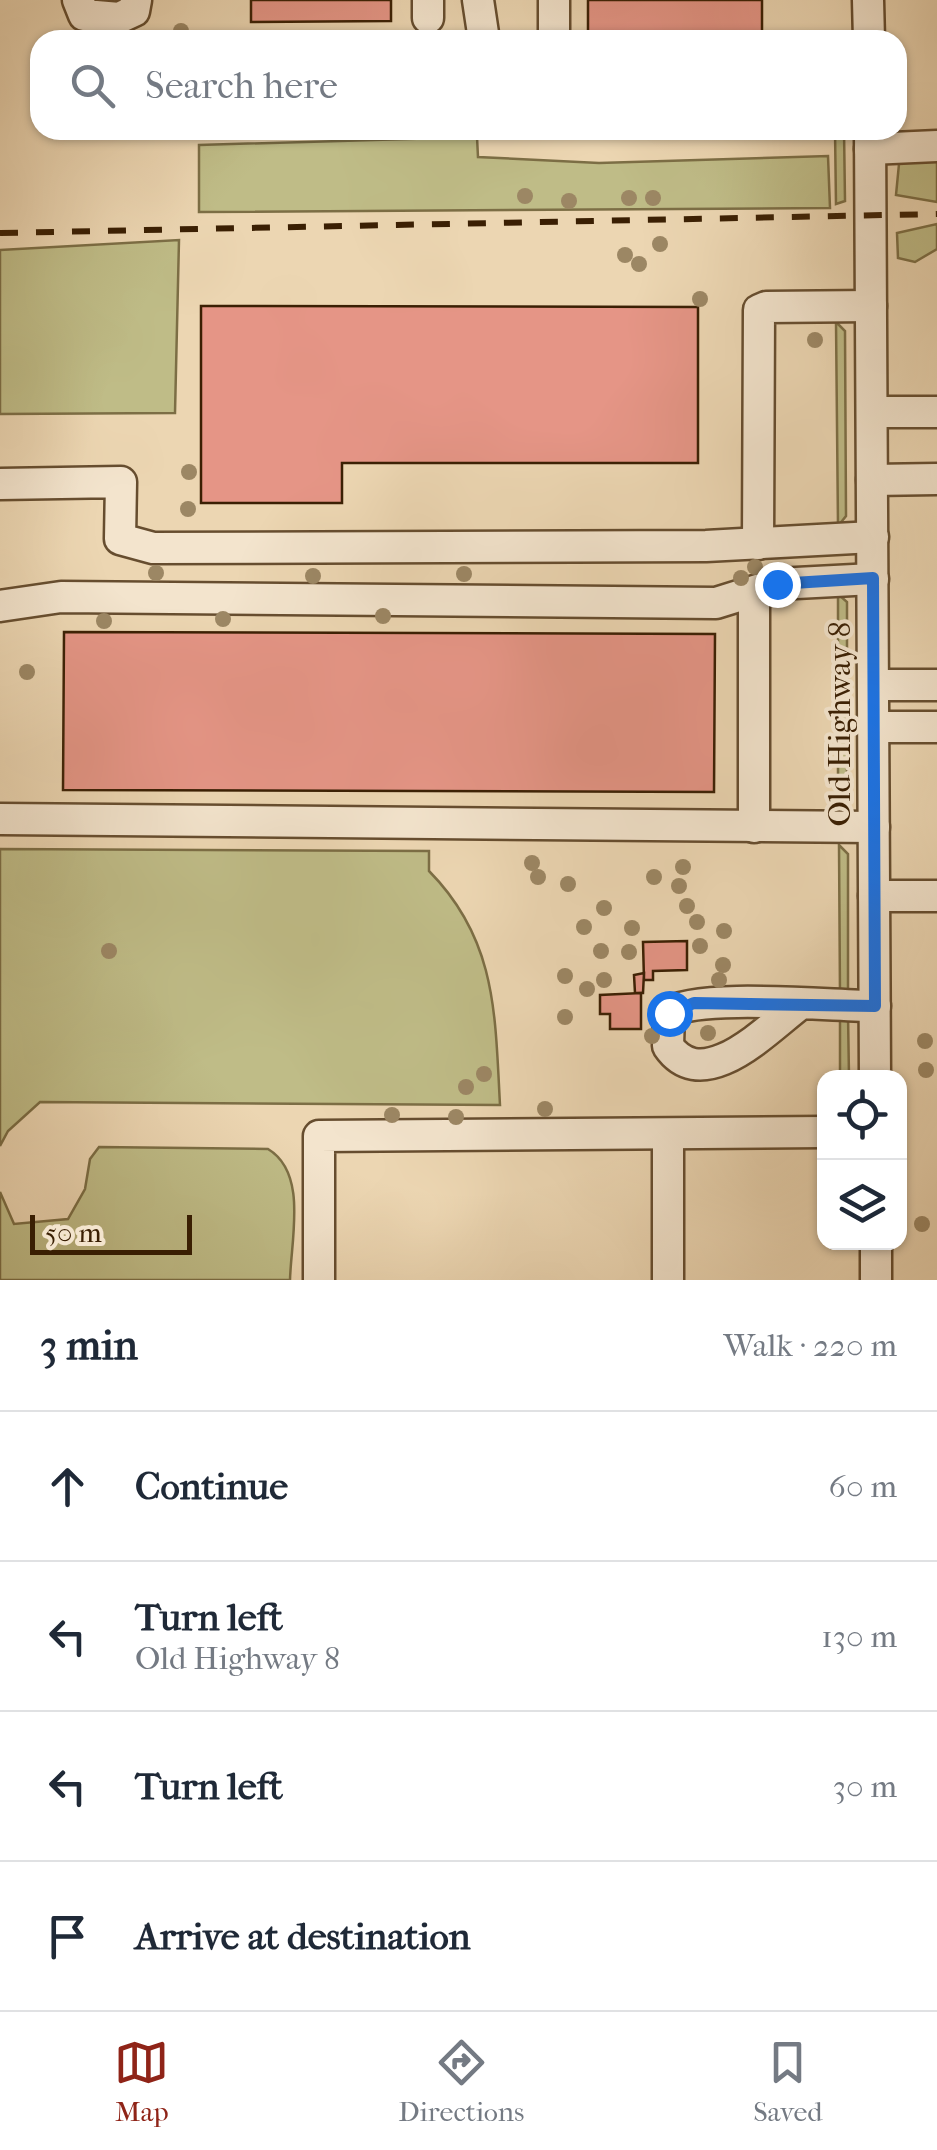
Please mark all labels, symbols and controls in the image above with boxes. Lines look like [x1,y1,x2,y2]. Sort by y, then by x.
search box [30,30,907,140]
icon: search [65,58,120,113]
text: Search here [145,63,338,108]
route end [755,562,801,608]
street label: Old Highway 8 [821,621,858,827]
route start [647,991,693,1037]
map controls [817,1070,907,1250]
button: locate [817,1070,907,1160]
button: layers [817,1160,907,1250]
scale bar [30,1210,192,1254]
text: 50 m [45,1216,102,1249]
text: 3 min [40,1321,138,1370]
text: Walk · 220 m [723,1327,897,1364]
icon: ahead [40,1459,95,1514]
text: Continue [135,1464,288,1509]
text: 60 m [829,1468,897,1505]
text: Turn left [135,1595,283,1640]
icon: left [40,1609,95,1664]
text: 130 m [821,1618,897,1655]
text: Old Highway 8 [135,1640,340,1677]
icon: left [40,1759,95,1814]
text: Turn left [135,1764,283,1809]
text: 30 m [833,1768,897,1805]
icon: arrive [40,1909,95,1964]
text: Arrive at destination [135,1914,471,1959]
tab: Map [114,2035,169,2128]
tab: Directions [398,2035,524,2128]
tab: Saved [753,2035,823,2128]

